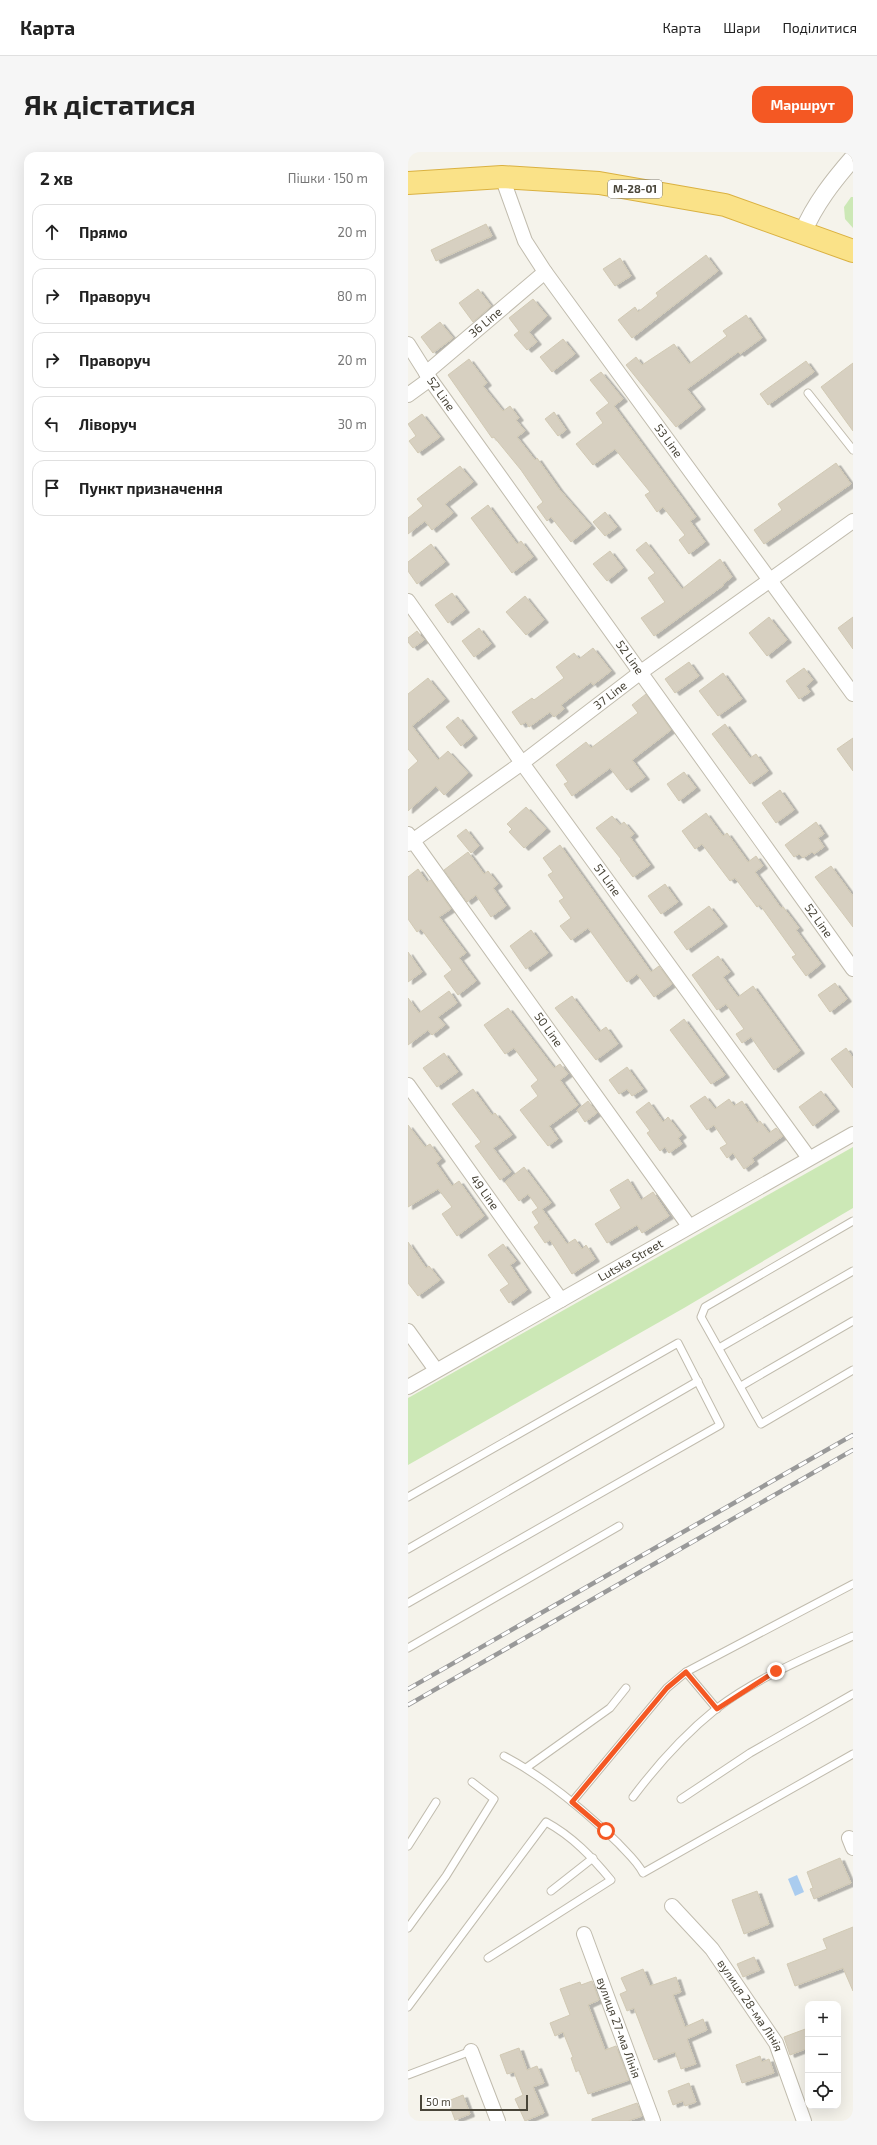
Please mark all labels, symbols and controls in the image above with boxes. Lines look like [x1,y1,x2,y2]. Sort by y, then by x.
text: Карта [20,16,75,39]
text: Карта [662,19,701,36]
text: Шари [723,19,760,36]
text: Поділитися [782,19,857,36]
button: Маршрут [752,86,853,123]
text: Як дістатися [24,87,196,121]
text: 2 хв [40,168,73,188]
text: Пішки · 150 m [288,170,368,186]
road number: М-28-01 [608,180,662,198]
icon: ahead [41,221,63,243]
text: Прямо [79,223,128,241]
text: 20 m [338,224,367,240]
icon: right [41,285,63,307]
text: Праворуч [79,287,150,305]
text: 80 m [337,288,367,304]
street label: 36 Line [465,304,504,340]
icon: right [41,349,63,371]
text: Праворуч [79,351,150,369]
text: 20 m [338,352,367,368]
street label: 52 Line [425,374,459,413]
icon: left [41,413,63,435]
text: Ліворуч [79,415,137,433]
text: 30 m [338,416,367,432]
street label: 53 Line [652,421,686,460]
icon: arrive [41,477,63,499]
text: Пункт призначення [79,479,223,497]
street label: 52 Line [614,637,647,677]
street label: 37 Line [590,678,629,712]
street label: 51 Line [592,861,624,899]
street label: 52 Line [802,901,836,940]
street label: 50 Line [532,1009,566,1049]
street label: 49 Line [468,1172,503,1212]
street label: Lutska Street [595,1235,665,1284]
route end [767,1662,785,1680]
route start [597,1822,615,1840]
street label: вулиця 28-ма Лінія [715,1956,786,2053]
street label: вулиця 27-ма Лінія [595,1975,645,2080]
map controls [805,2001,841,2109]
button: + [805,2001,841,2037]
button: − [805,2037,841,2073]
button: locate [805,2073,841,2109]
scale bar [420,2093,528,2112]
text: 50 m [426,2095,451,2108]

